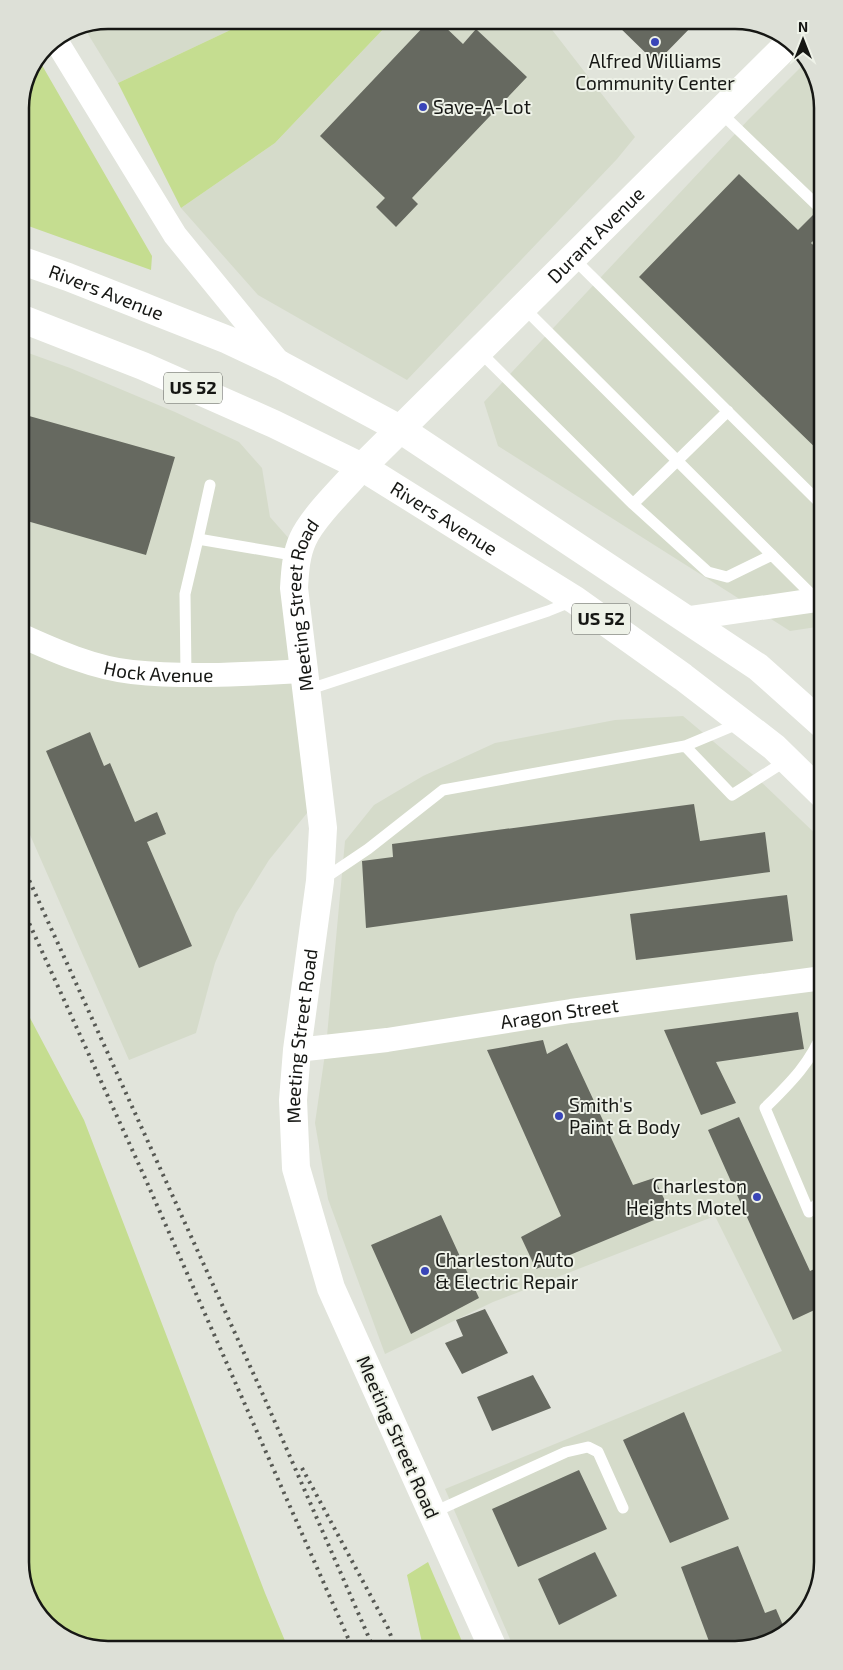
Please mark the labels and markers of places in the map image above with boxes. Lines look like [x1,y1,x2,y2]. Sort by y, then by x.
marker: Alfred Williams Community Center [649,36,661,48]
place label: Alfred Williams Community Center [575,49,735,94]
place label: Save-A-Lot [433,95,531,118]
marker: Save-A-Lot [417,101,429,113]
place label: Smith's Paint & Body [569,1093,680,1138]
marker: Smith's Paint & Body [553,1110,565,1122]
place label: Charleston Heights Motel [626,1174,747,1219]
marker: Charleston Heights Motel [751,1191,763,1203]
place label: Charleston Auto & Electric Repair [435,1248,579,1293]
marker: Charleston Auto & Electric Repair [419,1265,431,1277]

